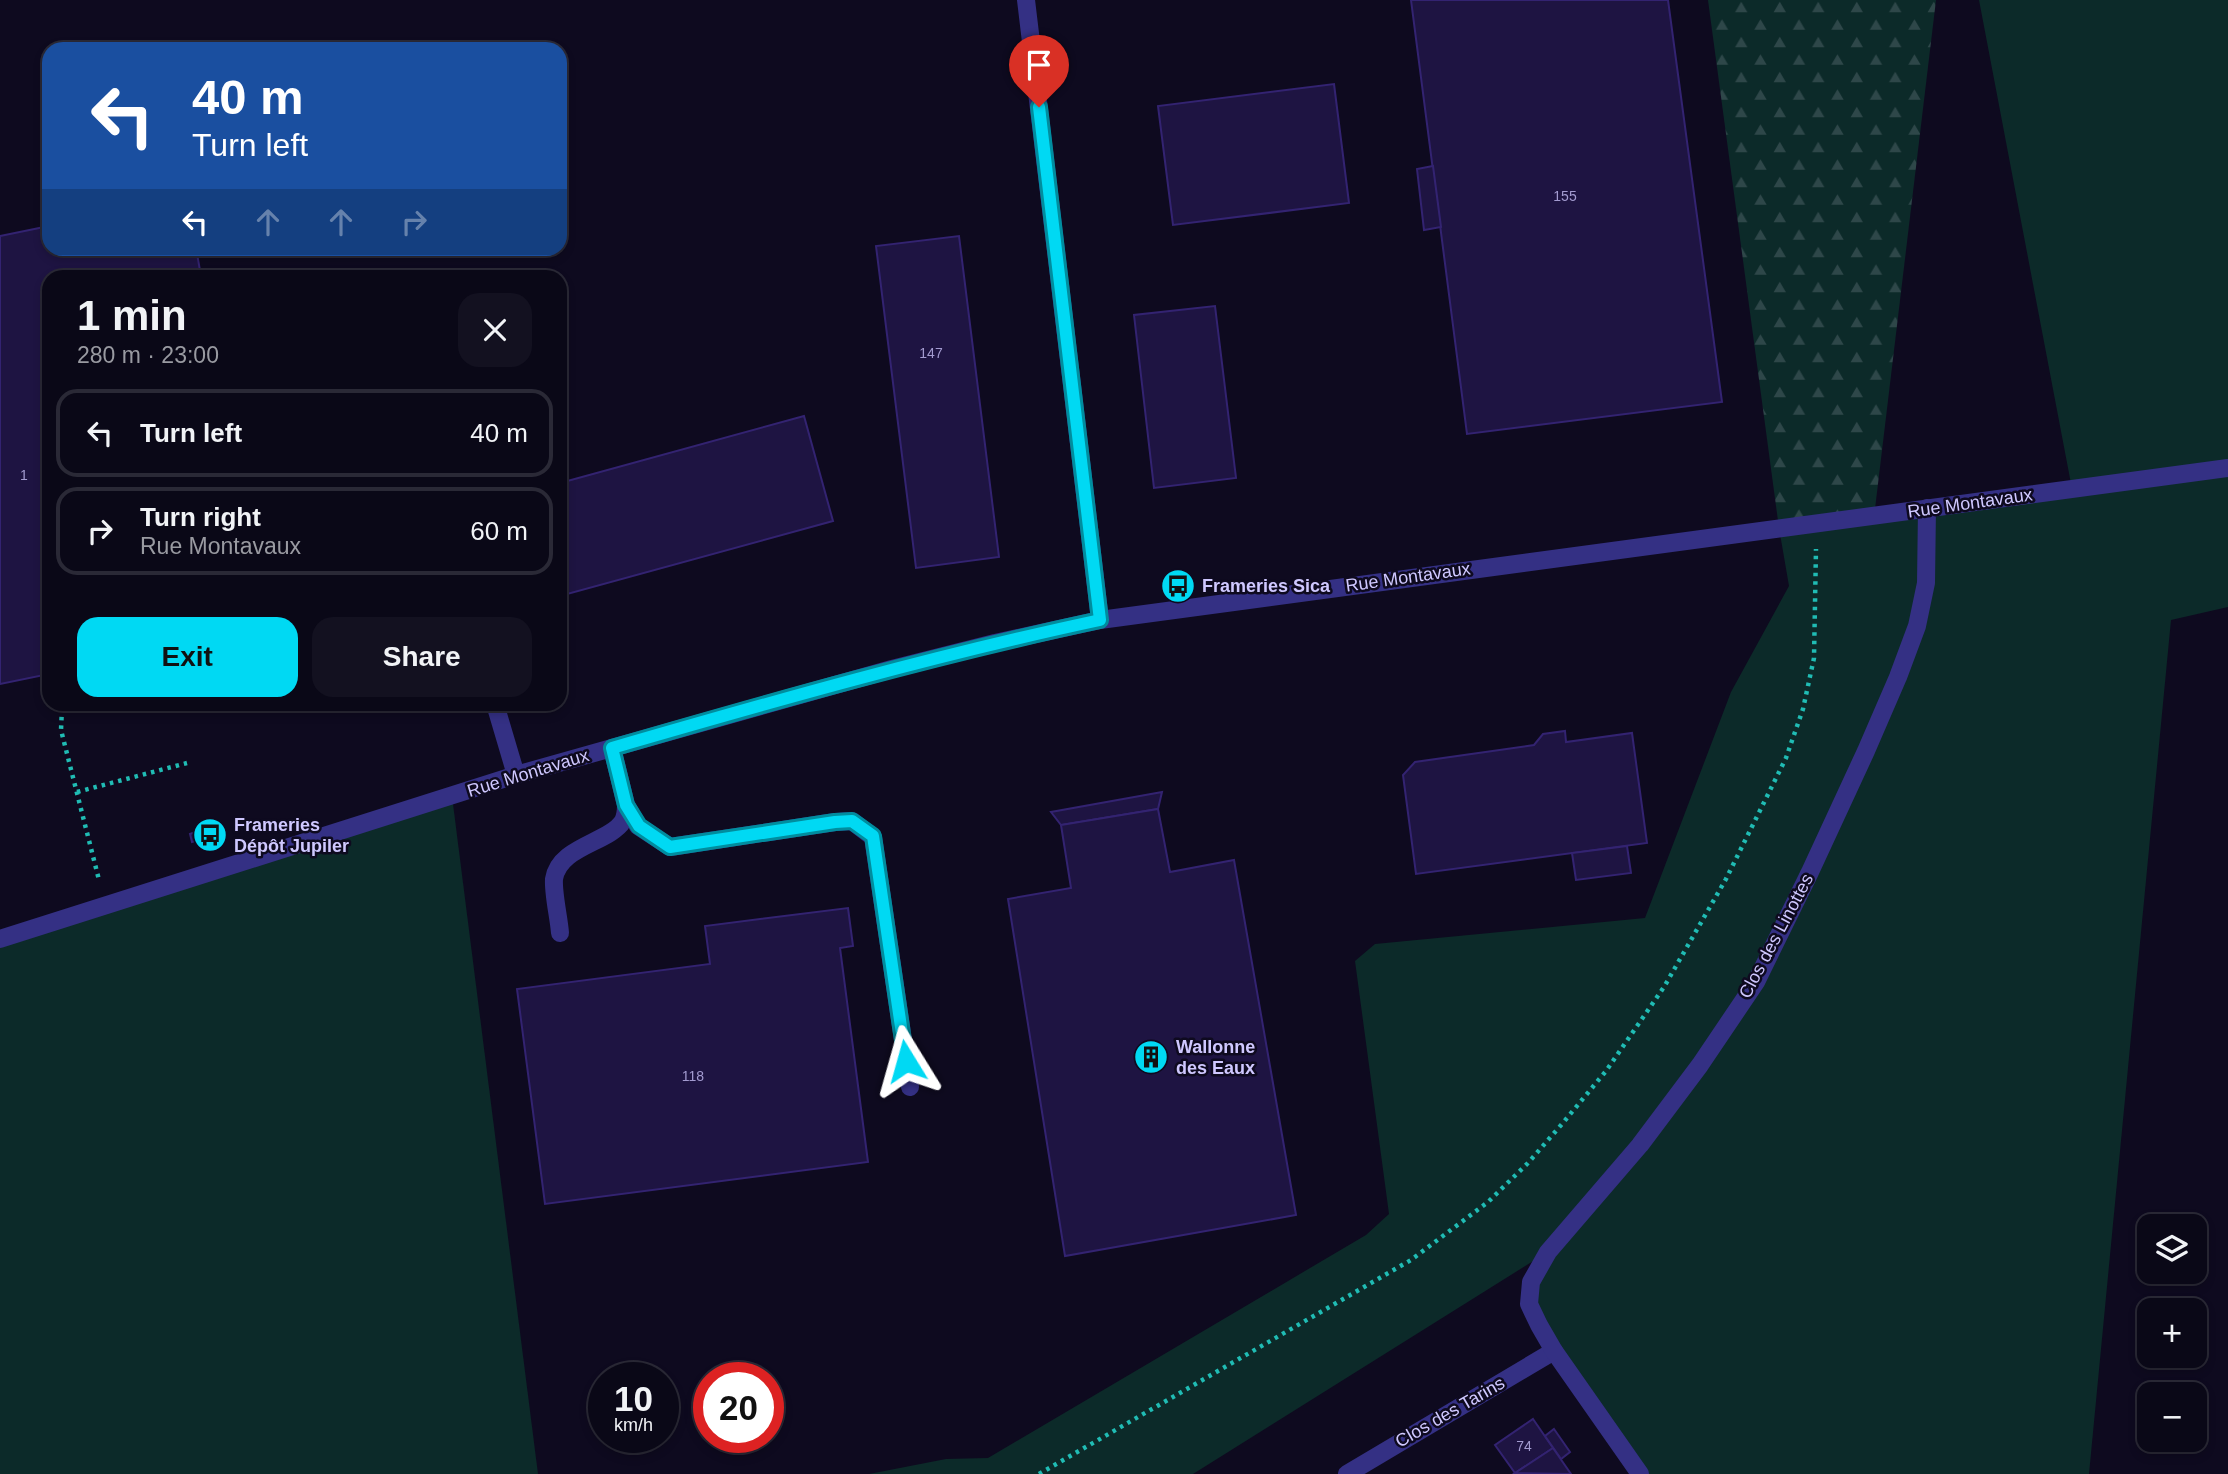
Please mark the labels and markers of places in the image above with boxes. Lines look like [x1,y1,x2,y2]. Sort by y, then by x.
pin [1009,35,1069,107]
bus stop icon: Frameries Sica [1159,567,1197,605]
place label: Frameries Sica [1202,576,1331,596]
place label: Frameries Dépôt Jupiler [234,815,349,856]
bus stop icon: Frameries Dépôt Jupiler [191,816,229,854]
place label: Wallonne des Eaux [1176,1037,1255,1078]
building icon: Wallonne des Eaux [1132,1038,1170,1076]

